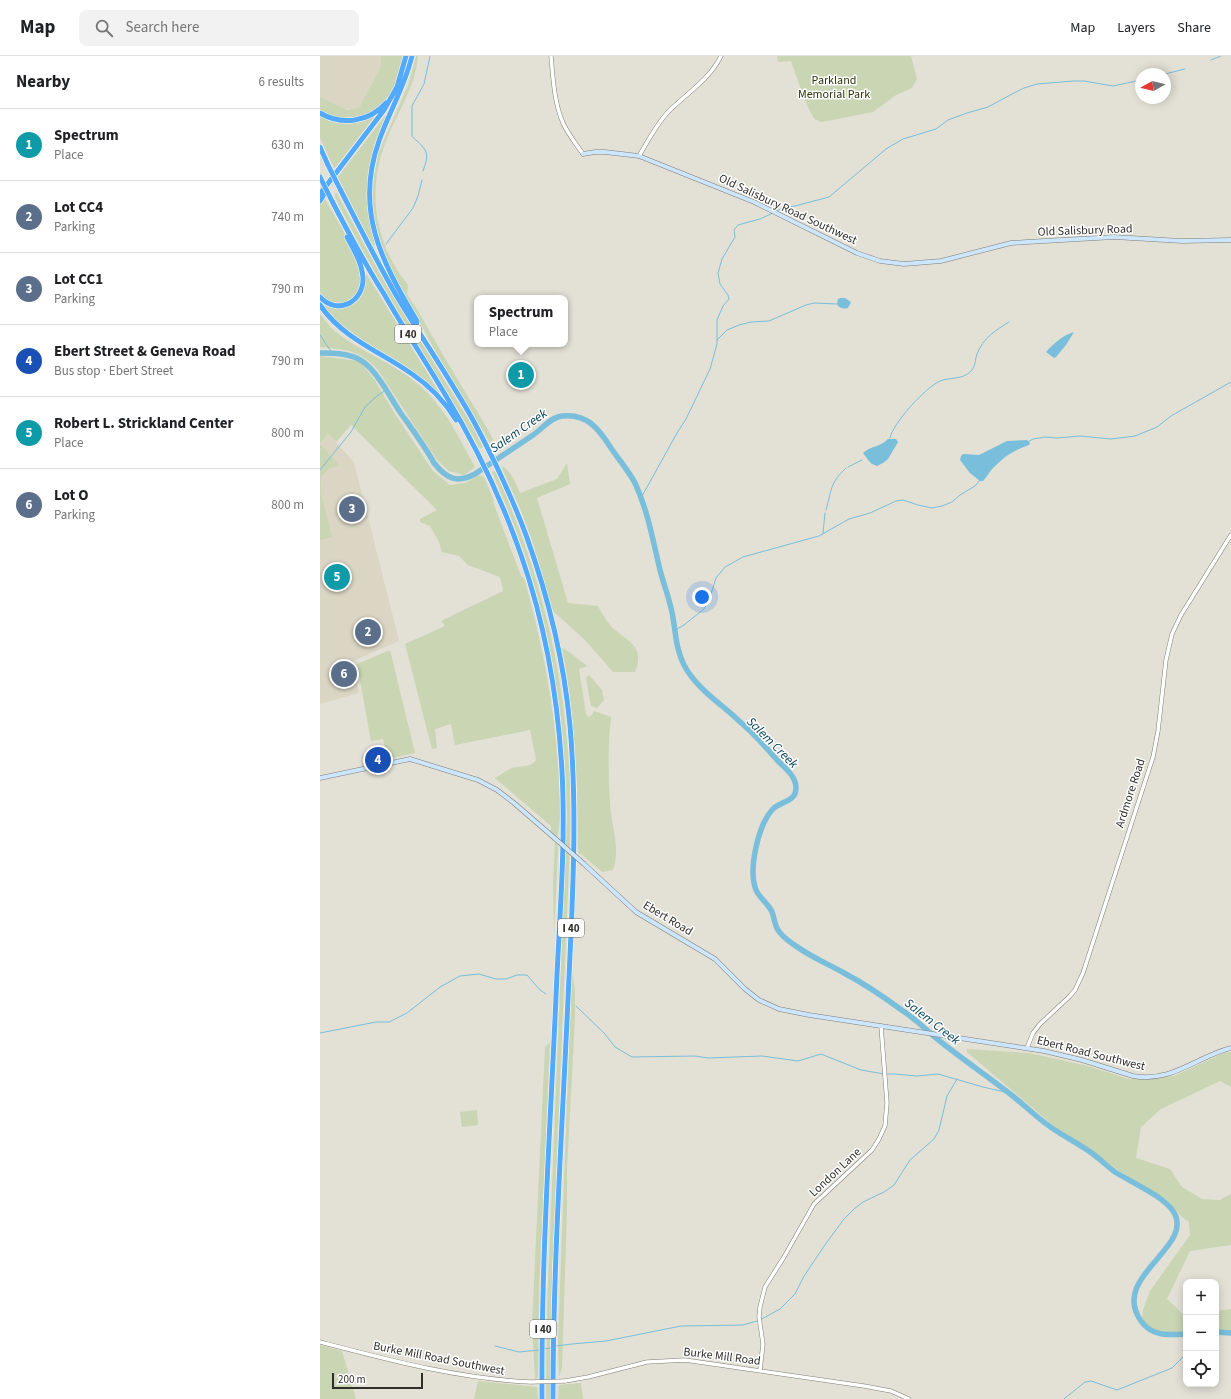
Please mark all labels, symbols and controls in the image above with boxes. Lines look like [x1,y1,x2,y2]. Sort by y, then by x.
search box [79,10,359,46]
text: Map [20,14,55,41]
icon: search [93,17,115,39]
text: Search here [125,17,199,38]
text: Map [1070,18,1095,38]
text: Layers [1117,18,1155,38]
text: Share [1177,18,1211,38]
north arrow [1135,68,1171,104]
text: Nearby [16,70,70,94]
park label: Parkland Memorial Park [798,72,870,103]
text: 6 results [259,73,304,91]
text: Spectrum [54,125,119,146]
text: 1 [26,136,32,154]
text: 630 m [271,136,304,154]
text: Place [54,146,83,164]
street label: Old Salisbury Road Southwest [716,170,860,249]
text: Lot CC4 [54,197,103,218]
text: 2 [26,208,32,226]
text: 740 m [271,208,304,226]
text: Parking [54,218,95,236]
street label: Old Salisbury Road [1037,220,1133,241]
text: Lot CC1 [54,269,103,290]
text: 3 [26,280,32,298]
text: 790 m [271,280,304,298]
text: Parking [54,290,95,308]
popup [474,295,568,347]
text: Spectrum [489,302,553,323]
text: Place [489,323,518,341]
road number: I 40 [395,325,421,343]
text: Ebert Street & Geneva Road [54,341,236,362]
text: 4 [26,352,32,370]
text: 790 m [271,352,304,370]
pin: 1 [508,360,534,390]
text: Bus stop · Ebert Street [54,362,173,380]
water label: Salem Creek [486,404,551,457]
text: Robert L. Strickland Center [54,413,233,434]
text: 5 [26,424,32,442]
text: 800 m [271,424,304,442]
text: Place [54,434,83,452]
text: Lot O [54,485,89,506]
pin: 3 [339,494,365,524]
text: 6 [26,496,32,514]
text: 800 m [271,496,304,514]
text: Parking [54,506,95,524]
pin: 5 [324,562,350,592]
your location [692,587,712,607]
pin: 2 [355,617,381,647]
pin: 6 [331,659,357,689]
water label: Salem Creek [743,713,803,773]
pin: 4 [365,745,391,775]
street label: Ardmore Road [1111,756,1150,830]
street label: Ebert Road [640,897,696,940]
road number: I 40 [558,919,584,937]
water label: Salem Creek [901,994,965,1050]
street label: Ebert Road Southwest [1035,1032,1147,1075]
street label: London Lane [806,1144,865,1201]
map controls [1183,1279,1219,1387]
button: + [1183,1279,1219,1315]
button: − [1183,1315,1219,1351]
road number: I 40 [530,1320,556,1338]
street label: Burke Mill Road Southwest [372,1337,506,1380]
street label: Burke Mill Road [682,1343,762,1370]
button: locate [1183,1351,1219,1387]
scale bar [332,1371,423,1390]
text: 200 m [338,1372,366,1387]

